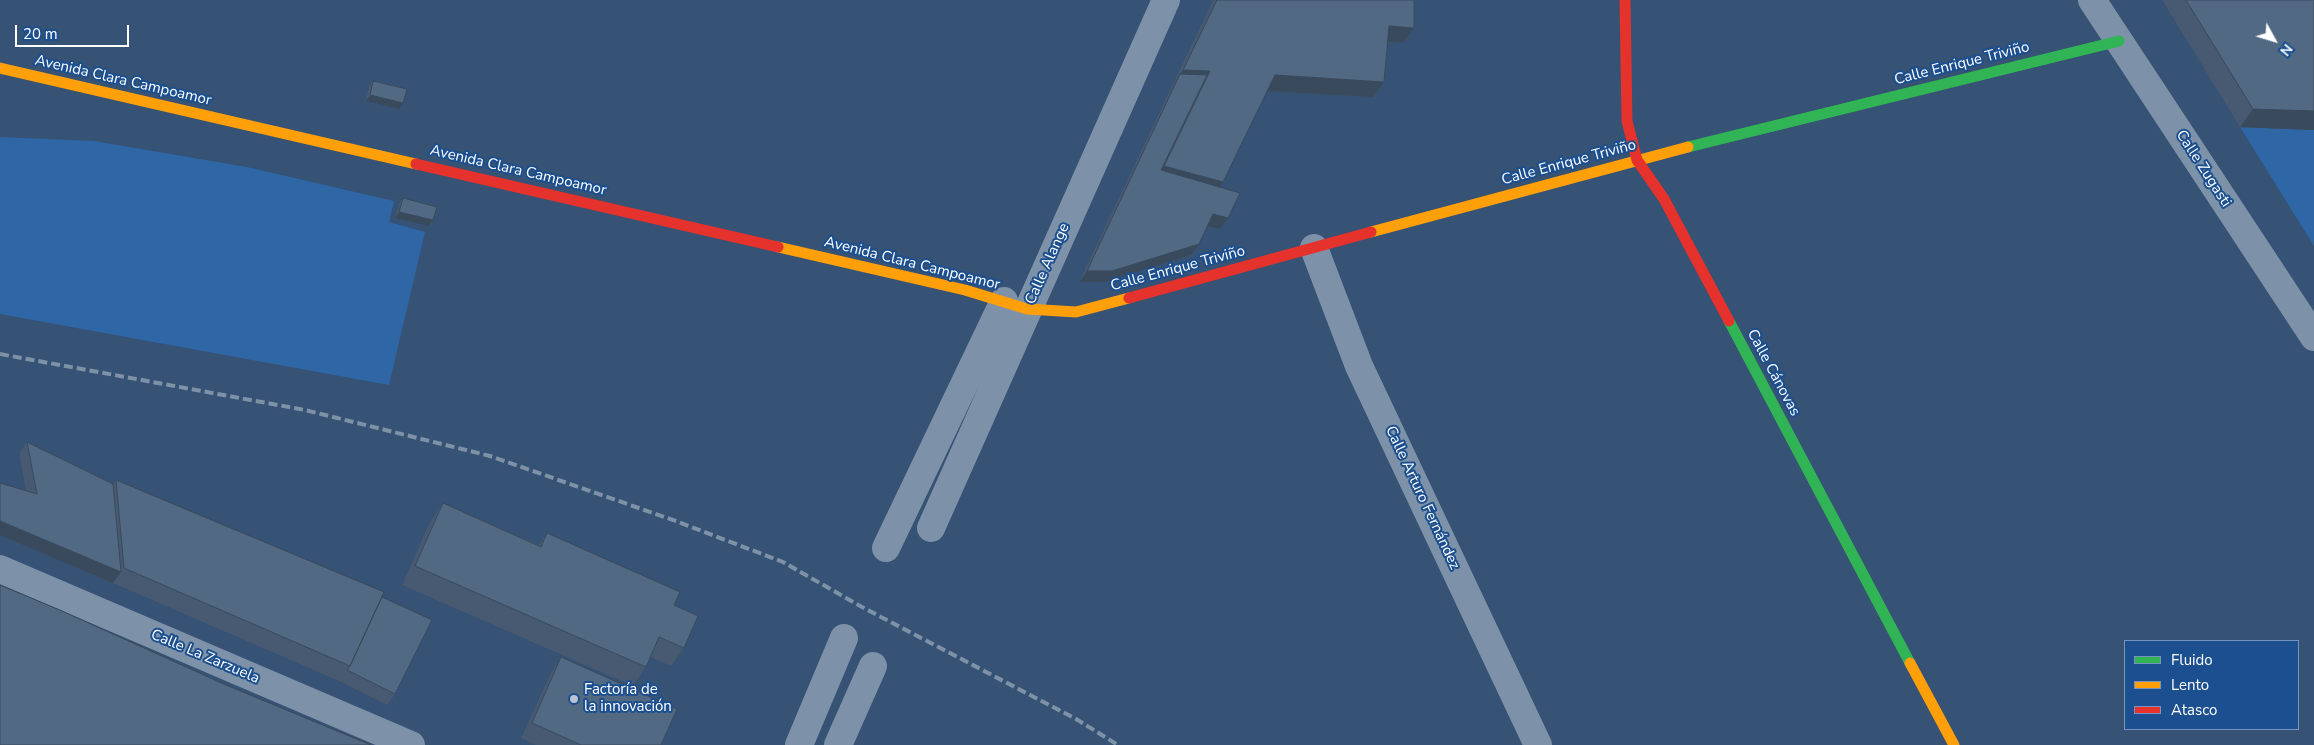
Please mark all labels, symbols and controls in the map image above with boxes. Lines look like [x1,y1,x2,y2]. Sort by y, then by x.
scale bar [18,15,131,47]
north arrow [2249,15,2299,65]
text: 20 m [23,24,58,44]
street label: Calle Enrique Triviño [1893,39,2031,89]
text: N [2275,40,2297,60]
street label: Avenida Clara Campoamor [33,52,213,110]
street label: Calle Zugasti [2171,127,2235,211]
street label: Calle Enrique Triviño [1500,136,1638,190]
street label: Avenida Clara Campoamor [428,142,608,200]
street label: Calle Alange [1022,221,1074,307]
street label: Avenida Clara Campoamor [822,233,1002,295]
street label: Calle Enrique Triviño [1109,242,1247,296]
street label: Calle Cánovas [1743,327,1803,419]
street label: Calle Arturo Fernández [1381,423,1463,573]
street label: Calle La Zarzuela [148,626,262,688]
legend [2124,640,2299,730]
text: Fluido [2171,650,2213,670]
text: Lento [2171,675,2209,695]
place label: Factoría de la innovación [584,681,672,716]
marker: Factoría de la innovación [568,693,580,705]
text: Atasco [2171,700,2217,720]

